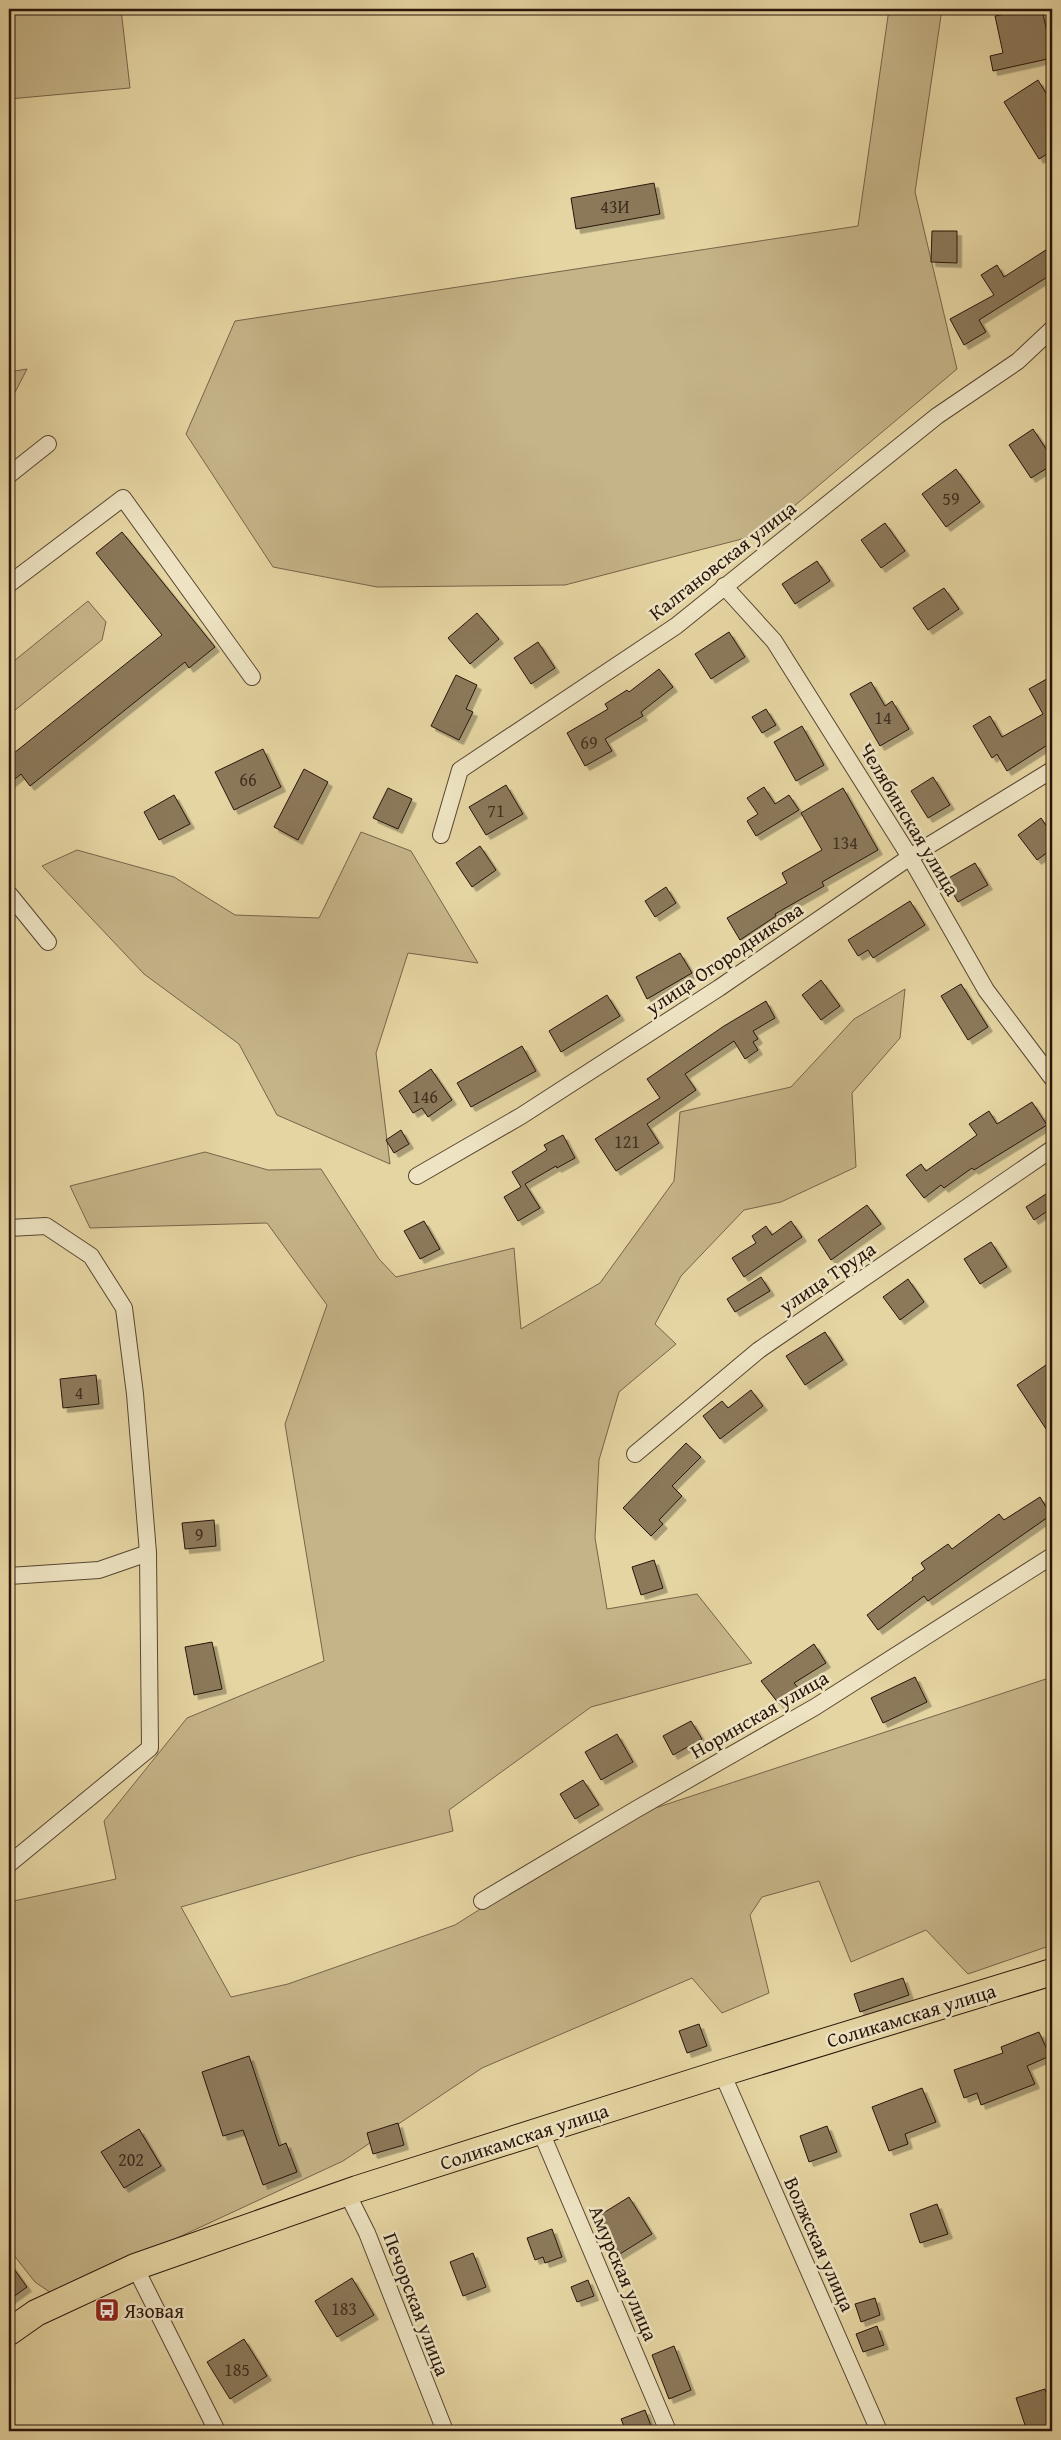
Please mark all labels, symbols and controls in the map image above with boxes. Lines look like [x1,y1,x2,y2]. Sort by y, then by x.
house number: 43И [600,193,630,220]
house number: 59 [942,485,960,512]
street label: Калгановская улица [642,493,802,627]
house number: 14 [874,704,892,731]
house number: 69 [580,729,598,756]
street label: Челябинская улица [853,737,967,901]
house number: 66 [239,766,257,793]
house number: 71 [487,797,505,824]
house number: 134 [832,829,858,856]
street label: улица Огородникова [639,894,809,1022]
house number: 146 [412,1083,438,1110]
house number: 121 [614,1128,640,1155]
street label: улица Труда [772,1234,882,1321]
house number: 4 [75,1379,83,1406]
house number: 9 [195,1521,203,1548]
street label: Норинская улица [685,1662,834,1765]
street label: Соликамская улица [823,1975,1000,2055]
street label: Соликамская улица [436,2095,612,2177]
house number: 202 [118,2146,144,2173]
street label: Волжская улица [777,2172,863,2316]
street label: Амурская улица [582,2201,666,2346]
street label: Печорская улица [376,2228,458,2380]
house number: 183 [331,2295,357,2322]
place label: Язовая [123,2296,184,2325]
bus stop icon: Язовая [94,2297,120,2323]
house number: 185 [224,2356,250,2383]

